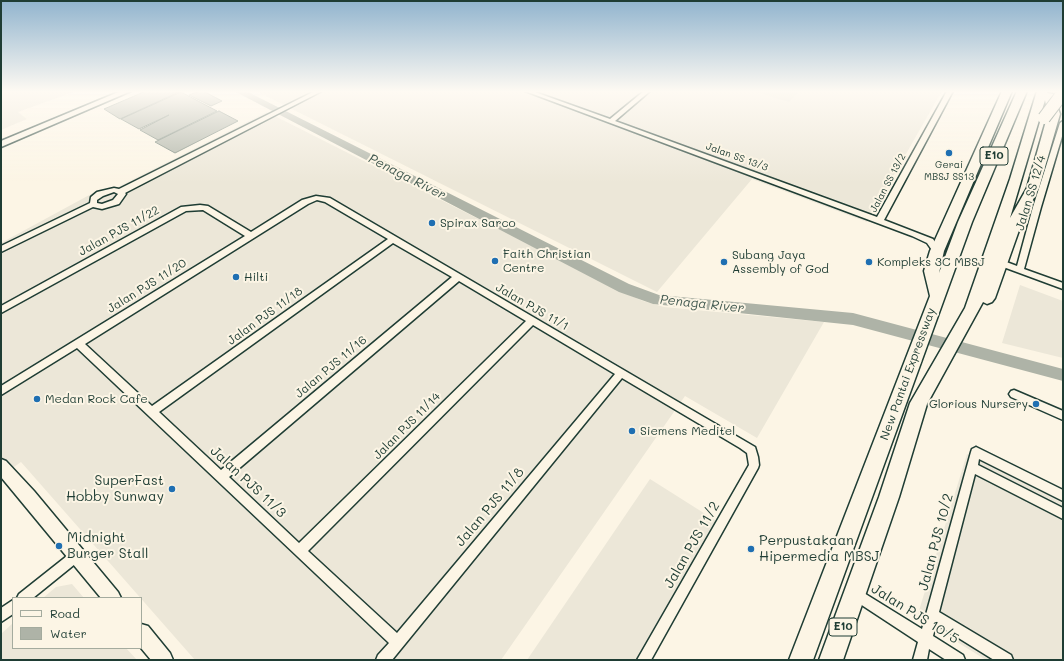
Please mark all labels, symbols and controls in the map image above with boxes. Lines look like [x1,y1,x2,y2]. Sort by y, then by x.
street label: Jalan SS 13/3 [704,140,770,174]
road number: E10 [980,147,1008,165]
marker: Gerai MBSJ SS13 [944,148,954,158]
water label: Penaga River [366,151,448,203]
street label: Jalan SS 13/2 [867,152,909,214]
street label: Jalan SS 12/4 [1013,154,1049,232]
place label: Gerai MBSJ SS13 [924,159,974,182]
street label: Jalan PJS 11/22 [76,203,162,259]
place label: Spirax Sarco [440,216,516,230]
marker: Spirax Sarco [427,218,437,228]
place label: Faith Christian Centre [503,247,591,275]
place label: Subang Jaya Assembly of God [732,248,829,276]
place label: Kompleks 3C MBSJ [877,255,985,269]
street label: Jalan PJS 11/20 [105,256,189,316]
marker: Faith Christian Centre [490,256,500,266]
marker: Subang Jaya Assembly of God [719,257,729,267]
marker: Kompleks 3C MBSJ [864,257,874,267]
place label: Hilti [244,270,268,284]
marker: Hilti [231,272,241,282]
street label: Jalan PJS 11/1 [493,280,571,334]
street label: Jalan PJS 11/18 [225,284,305,348]
water label: Penaga River [659,292,745,316]
street label: New Pantai Expressway [877,306,939,442]
street label: Jalan PJS 11/16 [292,333,370,401]
street label: Jalan PJS 11/14 [370,389,444,463]
place label: Medan Rock Cafe [45,392,148,406]
marker: Medan Rock Cafe [32,394,42,404]
place label: Glorious Nursery [929,397,1028,411]
marker: Glorious Nursery [1031,399,1041,409]
place label: Siemens Meditel [640,424,735,438]
marker: Siemens Meditel [627,426,637,436]
street label: Jalan PJS 11/3 [207,443,289,521]
street label: Jalan PJS 11/8 [452,464,528,550]
place label: SuperFast Hobby Sunway [66,473,164,506]
marker: SuperFast Hobby Sunway [167,484,177,494]
street label: Jalan PJS 10/2 [915,492,957,592]
street label: Jalan PJS 11/2 [660,499,724,591]
place label: Midnight Burger Stall [67,530,148,562]
place label: Perpustakaan Hipermedia MBSJ [759,533,879,566]
marker: Midnight Burger Stall [54,541,64,551]
marker: Perpustakaan Hipermedia MBSJ [746,544,756,554]
street label: Jalan PJS 10/5 [868,580,962,648]
legend [12,597,142,649]
text: Road [50,605,80,621]
road number: E10 [829,618,857,636]
text: Water [50,625,87,641]

